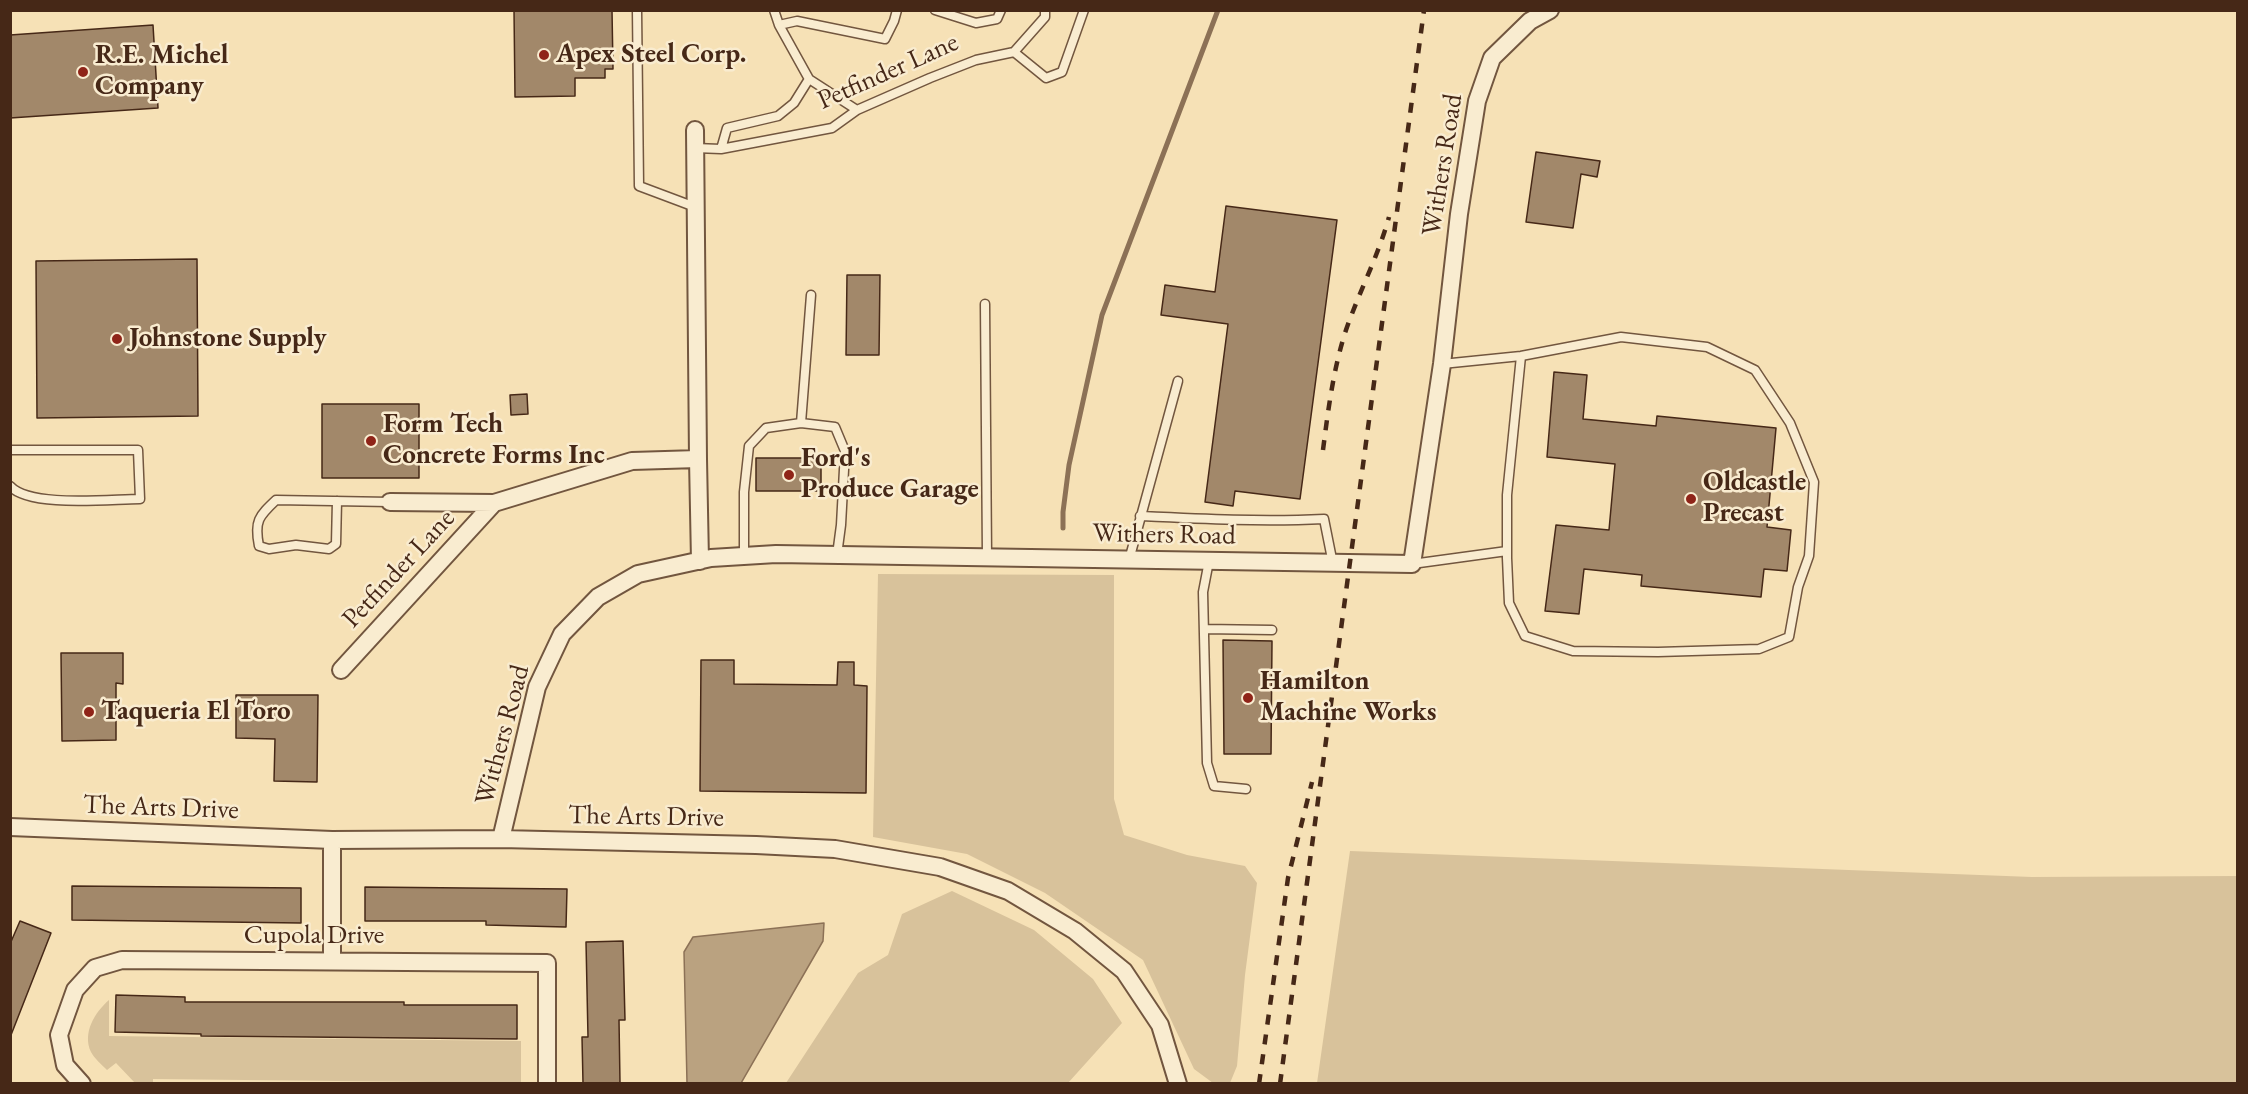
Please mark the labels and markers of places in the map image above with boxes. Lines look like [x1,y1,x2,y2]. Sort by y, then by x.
place label: Apex Steel Corp. [556,39,746,71]
place label: R.E. Michel Company [95,40,228,103]
marker: Apex Steel Corp. [537,48,551,62]
marker: R.E. Michel Company [76,65,90,79]
place label: Johnstone Supply [129,323,326,355]
marker: Johnstone Supply [110,332,124,346]
place label: Form Tech Concrete Forms Inc [383,409,605,472]
marker: Form Tech Concrete Forms Inc [364,434,378,448]
place label: Ford's Produce Garage [801,443,979,506]
place label: Oldcastle Precast [1703,467,1806,530]
marker: Ford's Produce Garage [782,468,796,482]
marker: Oldcastle Precast [1684,492,1698,506]
place label: Hamilton Machine Works [1260,666,1437,729]
marker: Hamilton Machine Works [1241,691,1255,705]
place label: Taqueria El Toro [101,696,291,728]
marker: Taqueria El Toro [82,705,96,719]

